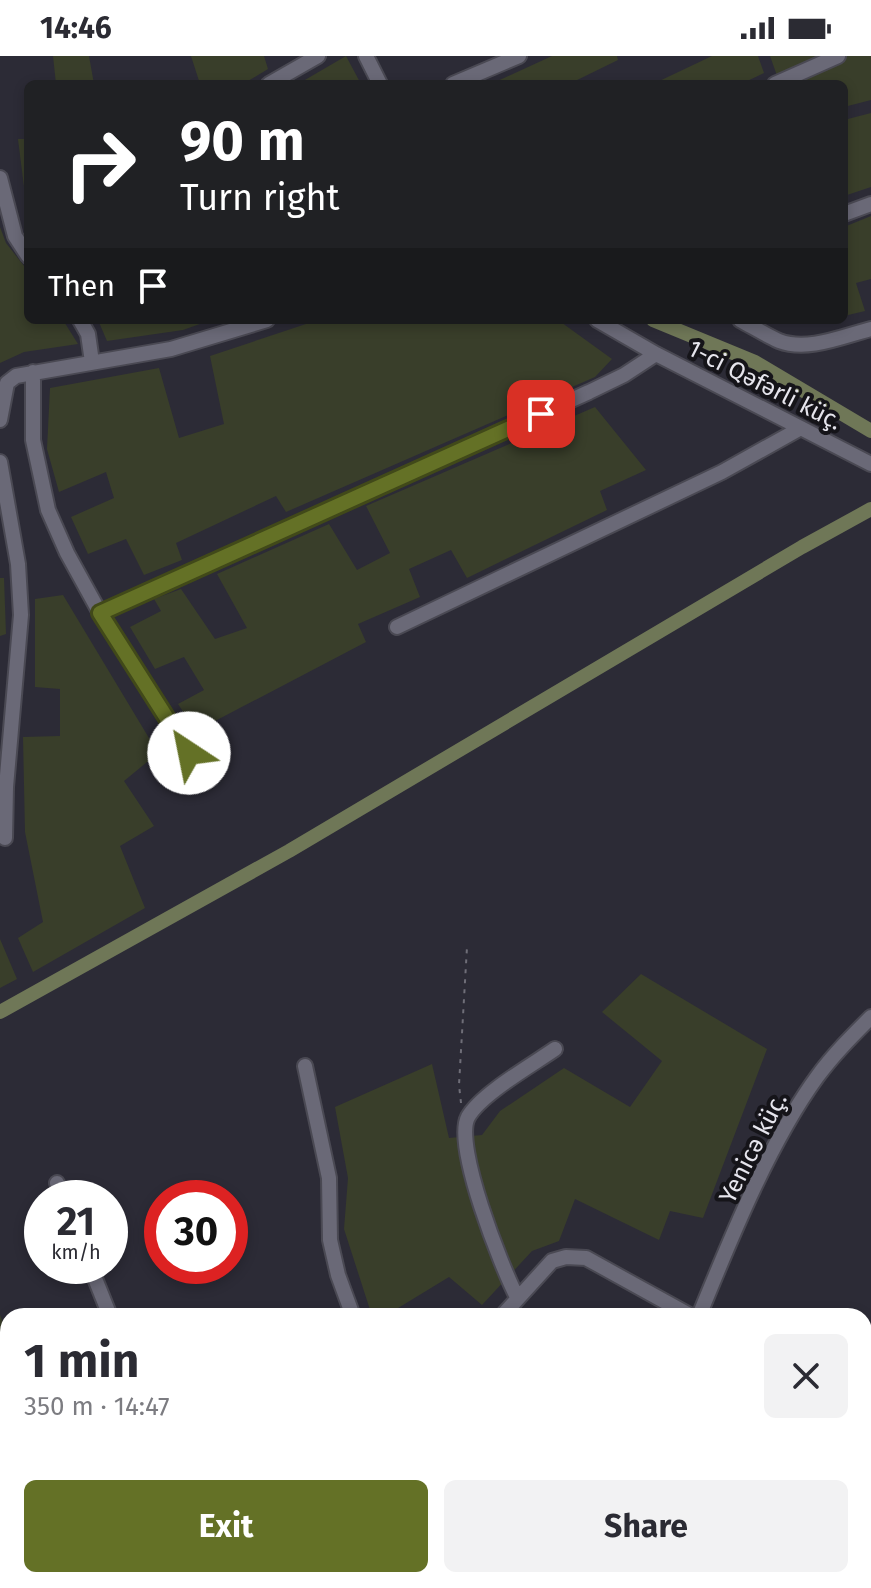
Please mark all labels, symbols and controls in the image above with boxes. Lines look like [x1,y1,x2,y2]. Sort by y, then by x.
text: 14:46 [40,10,112,46]
text: 90 m [180,108,305,175]
icon: right [48,112,152,216]
text: Turn right [180,176,340,220]
icon: arrive [131,264,175,308]
text: Then [48,268,115,304]
street label: 1-ci Qəfərli küç. [684,334,846,436]
pin [507,380,575,448]
icon: arrive [519,392,563,436]
position arrow [147,711,231,795]
street label: Yenicə küç. [713,1088,793,1208]
speed limit sign: 30 [144,1180,248,1284]
text: 21 [57,1198,95,1246]
text: km/h [51,1240,101,1264]
text: 1 min [24,1332,139,1390]
button: close [764,1334,848,1418]
text: 350 m · 14:47 [24,1391,170,1422]
button: Exit [24,1480,428,1572]
button: Share [444,1480,848,1572]

